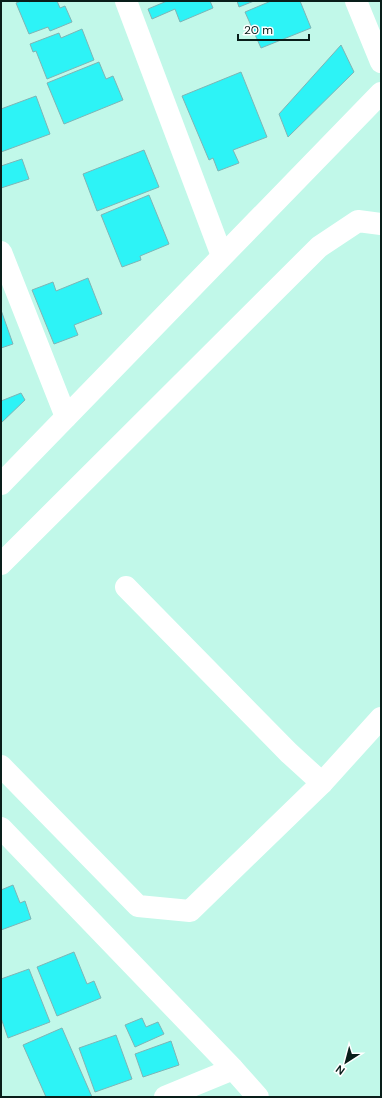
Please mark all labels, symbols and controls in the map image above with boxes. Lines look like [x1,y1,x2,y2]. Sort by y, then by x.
scale bar [238,16,309,42]
text: 20 m [244,22,273,38]
north arrow [326,1042,366,1082]
text: N [333,1062,347,1078]

